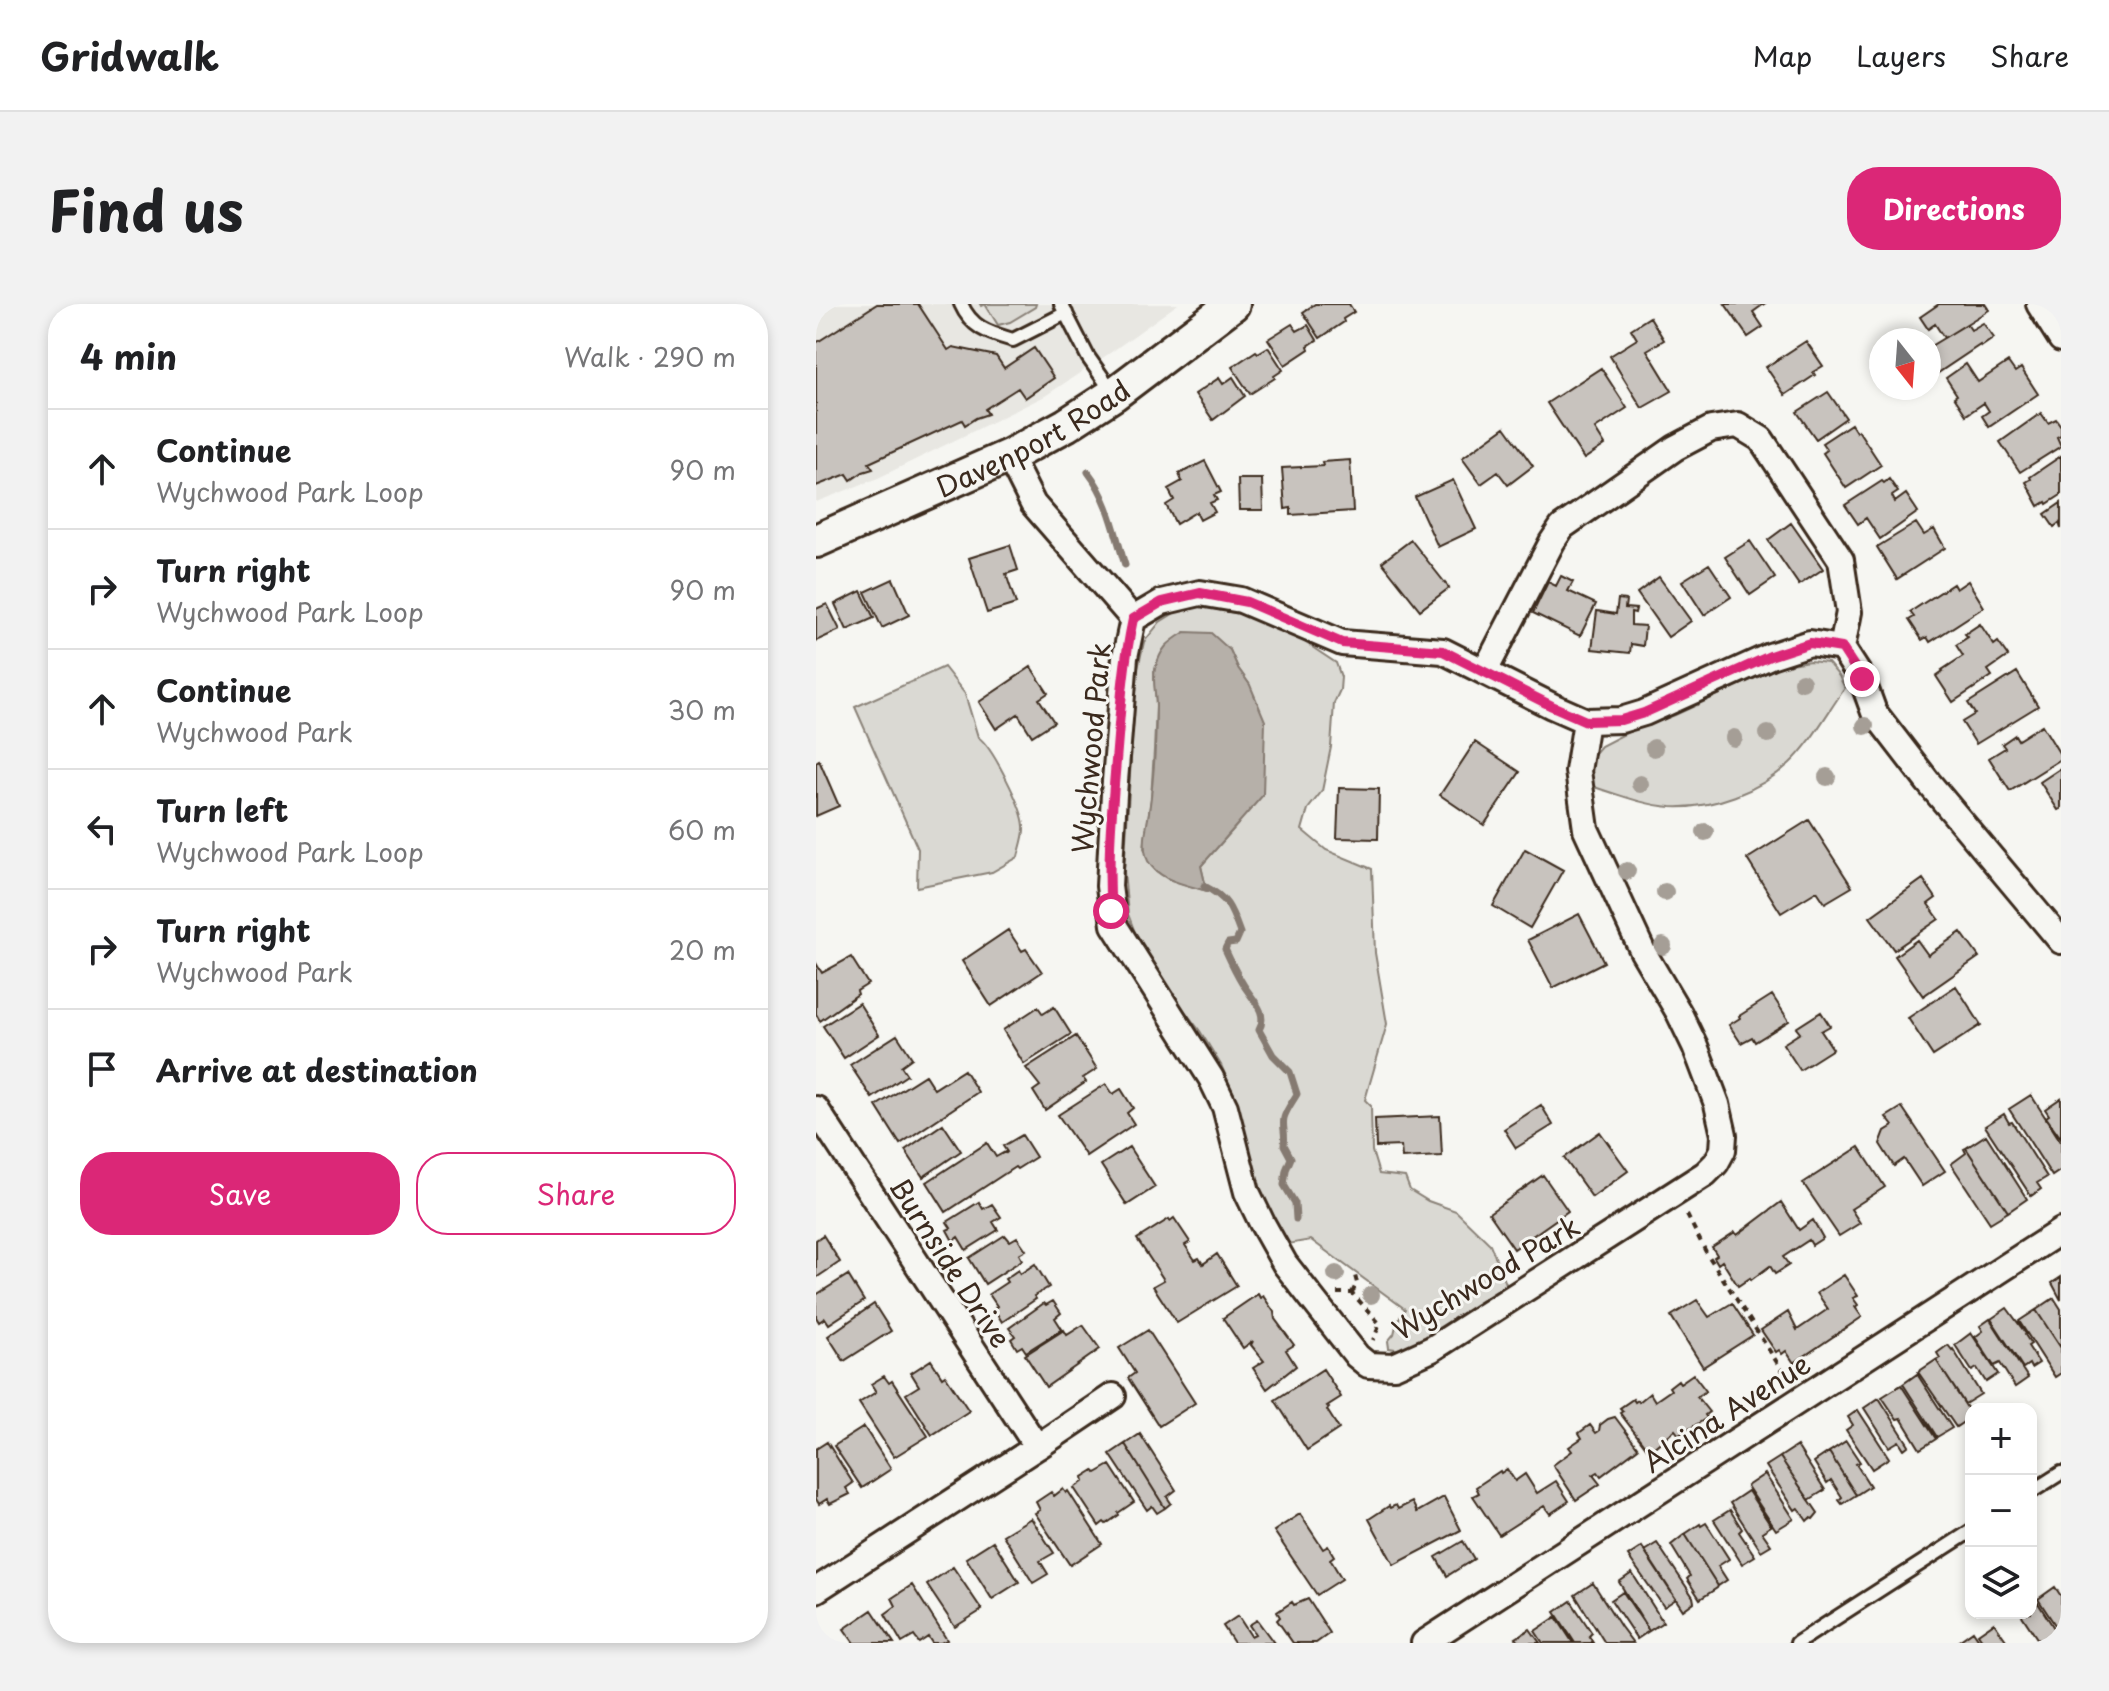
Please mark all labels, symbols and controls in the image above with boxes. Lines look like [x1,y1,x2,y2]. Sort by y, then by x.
text: Gridwalk [40,27,219,84]
text: Map [1752,34,1812,77]
text: Layers [1856,34,1946,77]
text: Share [1990,34,2069,77]
text: Find us [48,166,244,251]
button: Directions [1847,167,2061,250]
north arrow [1869,328,1941,400]
text: 4 min [80,330,177,382]
text: Walk · 290 m [564,337,736,376]
street label: Davenport Road [929,368,1139,507]
text: Continue [156,427,291,472]
icon: ahead [80,447,124,491]
text: 90 m [669,450,736,489]
text: Wychwood Park Loop [156,472,424,511]
text: Turn right [156,547,311,592]
icon: right [80,567,124,611]
text: 90 m [669,570,736,609]
text: Wychwood Park Loop [156,592,424,631]
street label: Wychwood Park [1059,641,1121,855]
route end [1844,661,1880,697]
text: Continue [156,667,291,712]
icon: ahead [80,687,124,731]
text: 30 m [668,690,736,729]
text: Wychwood Park [156,712,352,751]
text: Turn left [156,787,288,832]
icon: left [80,807,124,851]
text: 60 m [668,810,736,849]
text: Wychwood Park Loop [156,832,424,871]
route start [1093,893,1129,929]
text: Turn right [156,907,311,952]
icon: right [80,927,124,971]
text: 20 m [669,930,736,969]
text: Wychwood Park [156,952,352,991]
icon: arrive [80,1047,124,1091]
text: Arrive at destination [156,1047,478,1092]
button: Save [80,1152,400,1235]
button: Share [416,1152,736,1235]
street label: Burnside Drive [880,1168,1022,1356]
street label: Wychwood Park [1383,1204,1587,1350]
street label: Alcina Avenue [1634,1342,1818,1482]
map controls [1965,1403,2037,1619]
button: + [1965,1403,2037,1475]
button: − [1965,1475,2037,1547]
button: layers [1965,1547,2037,1619]

